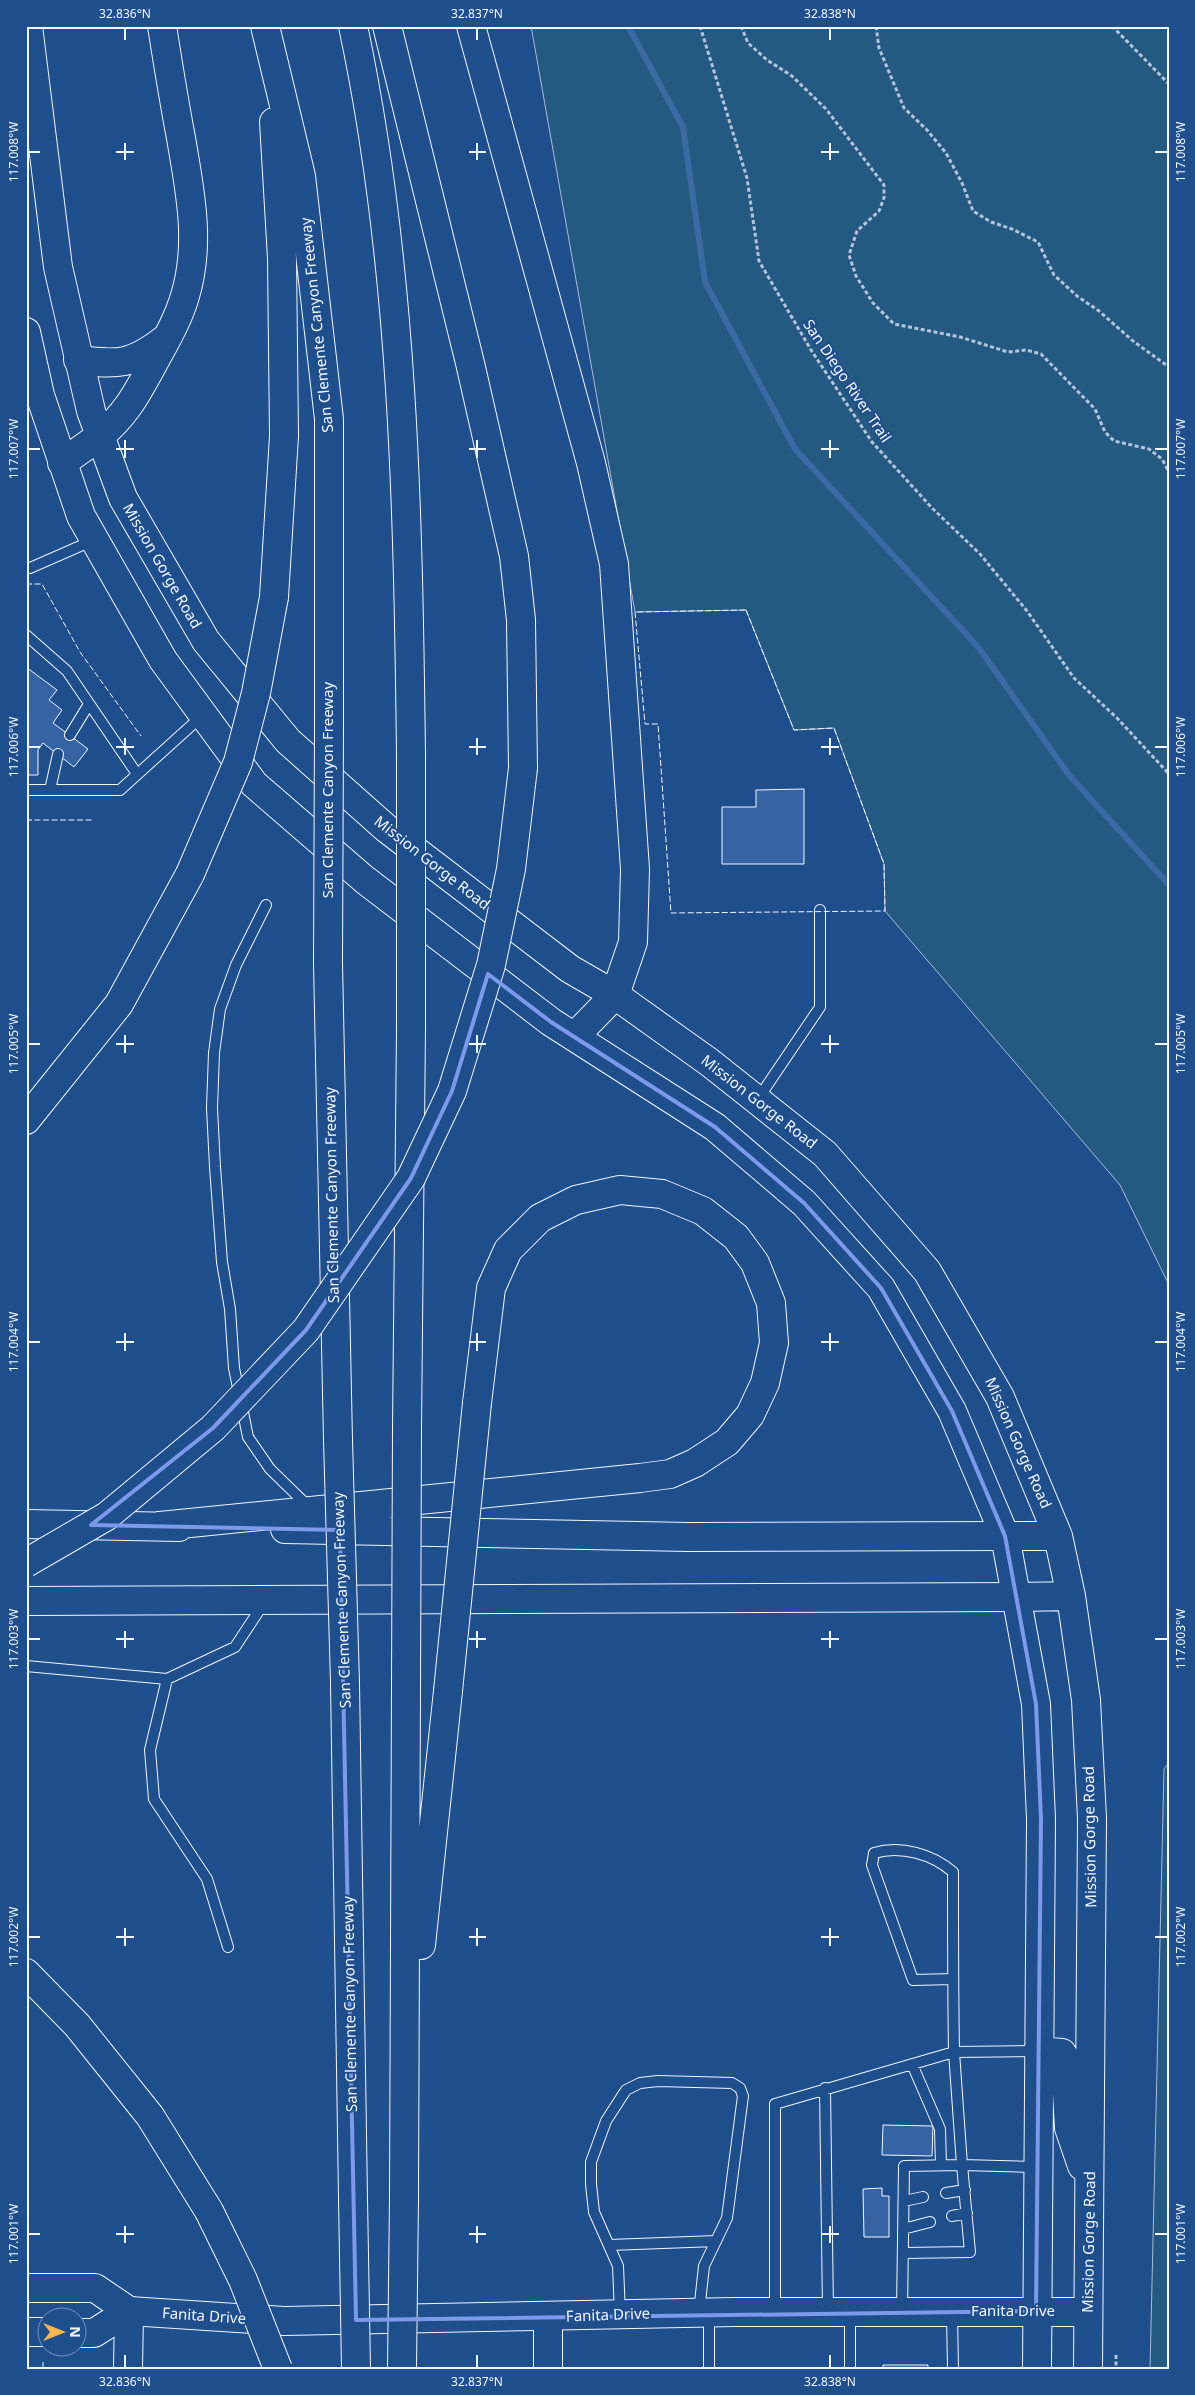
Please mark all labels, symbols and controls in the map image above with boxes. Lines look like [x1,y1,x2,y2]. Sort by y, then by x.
text: 32.836°N [99,5,151,22]
text: 32.837°N [451,5,503,22]
text: 32.838°N [804,5,856,22]
text: 117.008°W [5,122,22,182]
text: 117.008°W [1172,122,1189,182]
street label: San Clemente Canyon Freeway [295,216,337,434]
street label: San Diego River Trail [799,315,896,446]
text: 117.007°W [5,419,22,479]
text: 117.007°W [1172,419,1189,479]
street label: Mission Gorge Road [119,499,207,632]
street label: San Clemente Canyon Freeway [317,681,337,898]
text: 117.006°W [5,717,22,777]
text: 117.006°W [1172,717,1189,777]
street label: Mission Gorge Road [371,811,495,914]
text: 117.005°W [5,1014,22,1074]
text: 117.005°W [1172,1014,1189,1074]
street label: Mission Gorge Road [698,1050,822,1153]
street label: San Clemente Canyon Freeway [319,1086,343,1303]
text: 117.004°W [5,1312,22,1372]
text: 117.004°W [1172,1312,1189,1372]
street label: Mission Gorge Road [981,1374,1057,1511]
street label: San Clemente Canyon Freeway [327,1491,355,1709]
text: 117.003°W [5,1609,22,1669]
text: 117.003°W [1172,1609,1189,1669]
street label: Mission Gorge Road [1078,1766,1100,1908]
street label: San Clemente Canyon Freeway [337,1895,361,2112]
text: 117.002°W [5,1907,22,1967]
text: 117.002°W [1172,1907,1189,1967]
street label: Mission Gorge Road [1077,2171,1099,2313]
text: 117.001°W [5,2204,22,2264]
text: 117.001°W [1172,2204,1189,2264]
street label: Fanita Drive [971,2300,1055,2320]
street label: Fanita Drive [161,2302,247,2328]
street label: Fanita Drive [566,2303,650,2325]
north arrow [38,2308,88,2358]
text: N [66,2326,85,2338]
text: 32.836°N [99,2373,151,2390]
text: 32.837°N [451,2373,503,2390]
text: 32.838°N [804,2373,856,2390]

